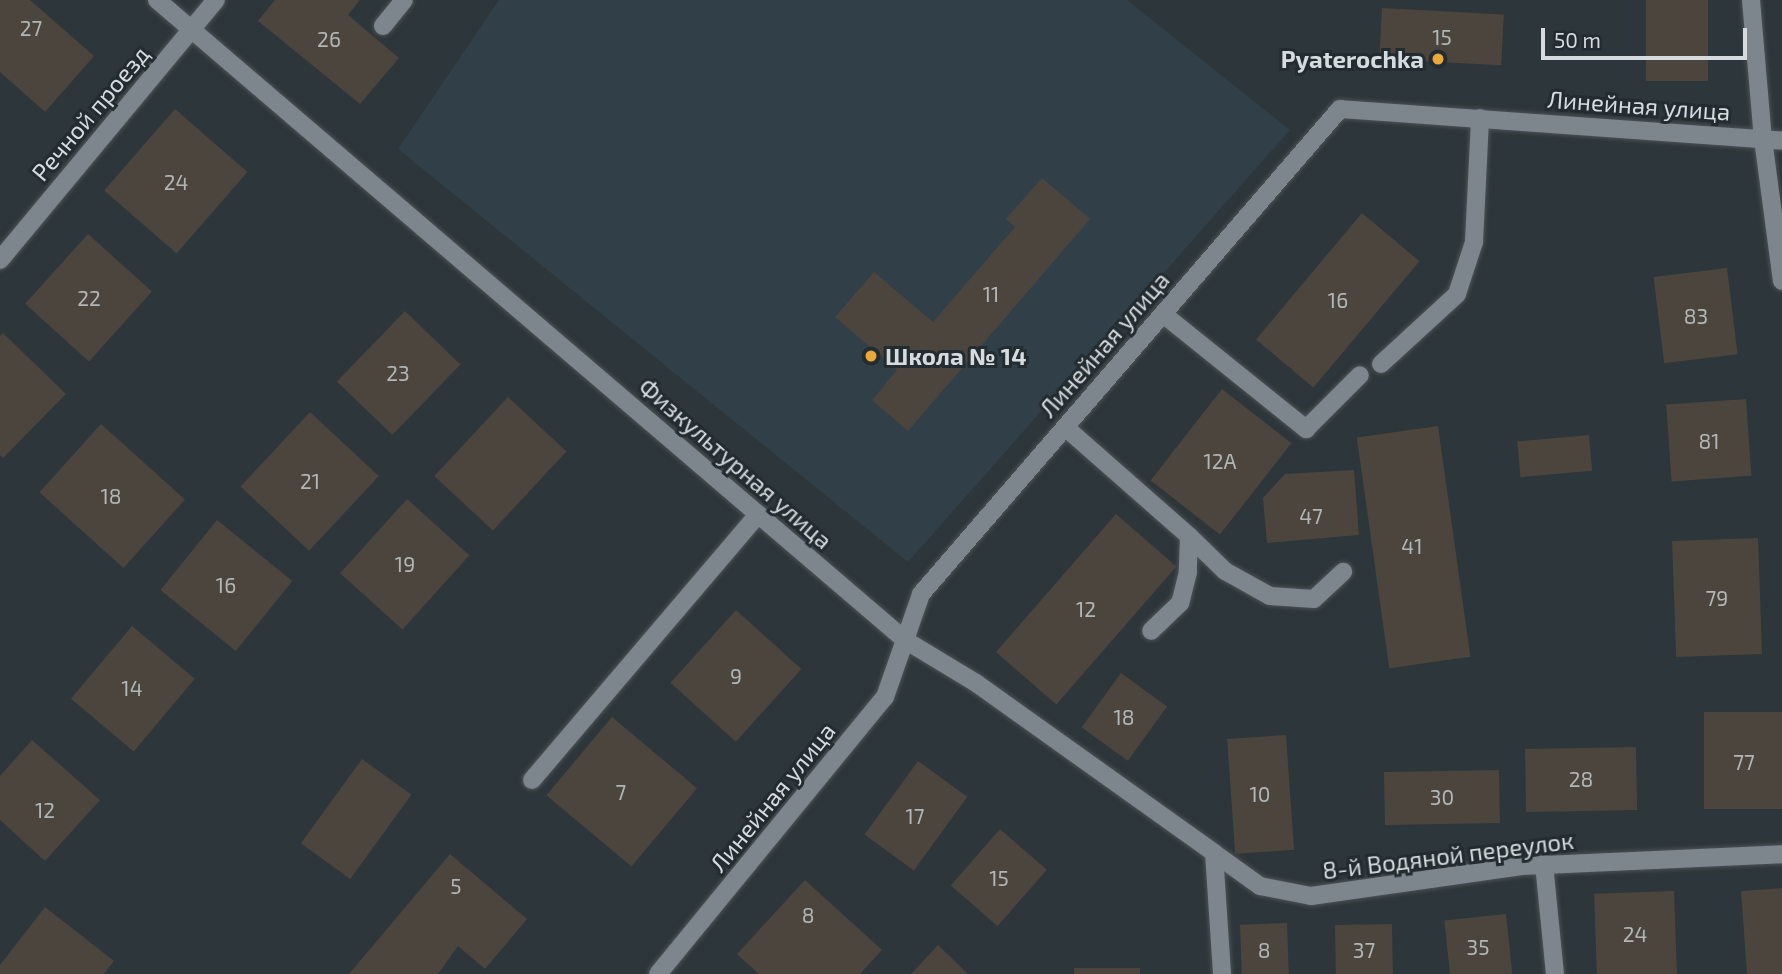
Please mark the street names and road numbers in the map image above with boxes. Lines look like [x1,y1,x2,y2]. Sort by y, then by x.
street label: Речной проезд [25,40,155,186]
street label: Линейная улица [1547,84,1731,126]
street label: Линейная улица [1033,265,1175,423]
street label: Физкультурная улица [634,371,838,555]
street label: Линейная улица [703,717,841,877]
street label: 8-й Водяной переулок [1321,825,1575,885]

